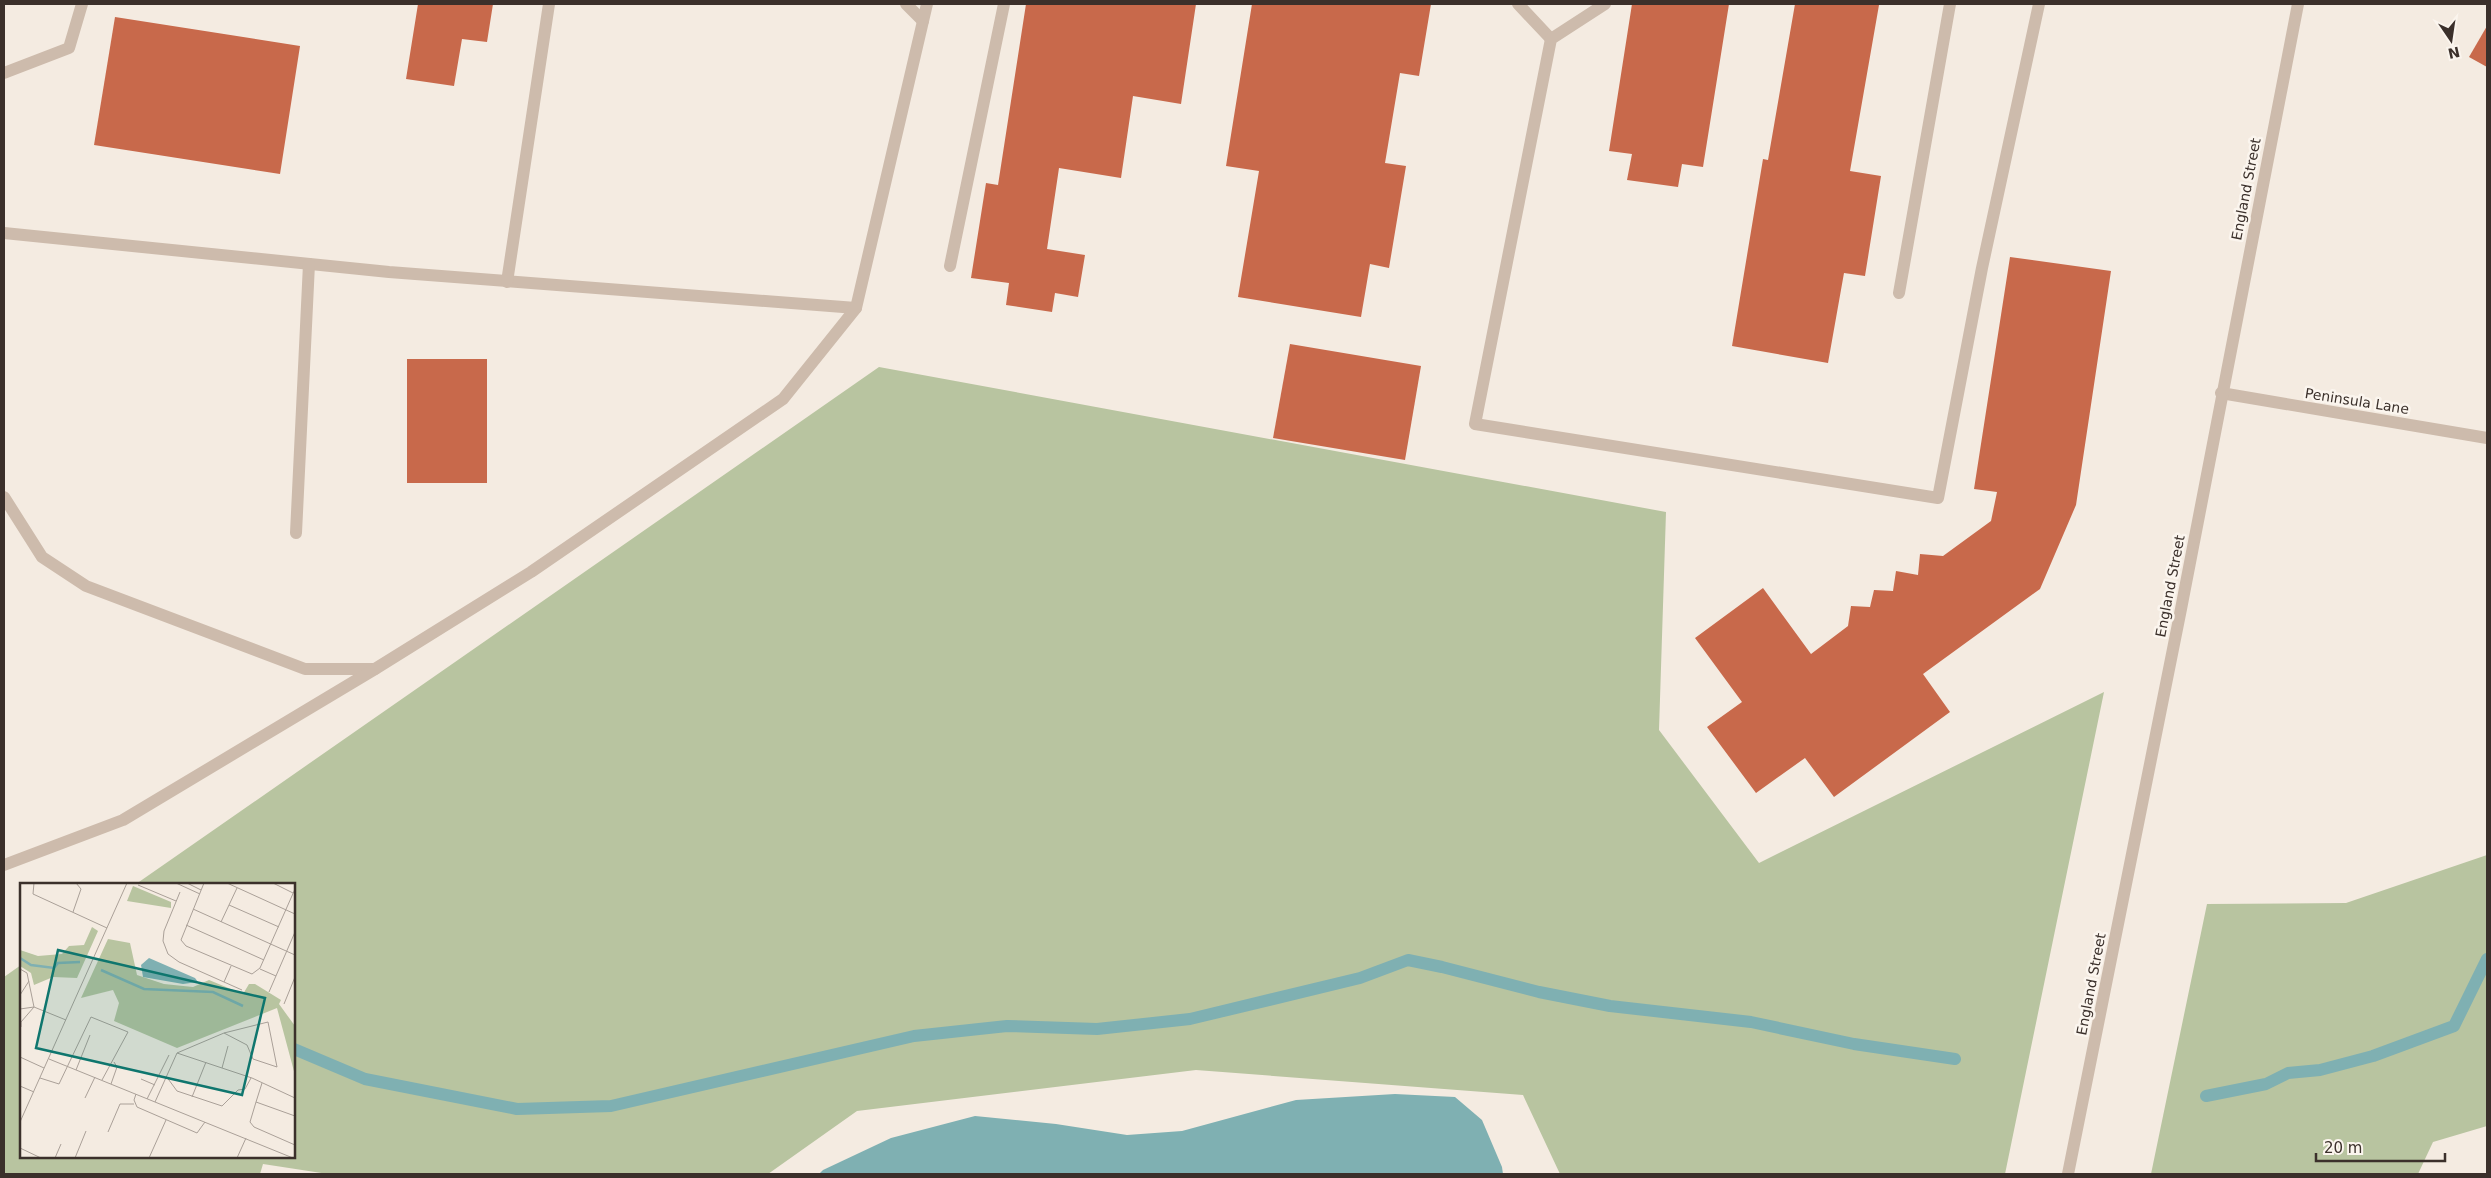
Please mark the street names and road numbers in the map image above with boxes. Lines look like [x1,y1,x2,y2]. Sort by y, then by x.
street label: England Street [2228,136,2264,241]
street label: Peninsula Lane [2304,385,2410,417]
street label: England Street [2152,533,2188,638]
street label: England Street [2073,931,2109,1036]

